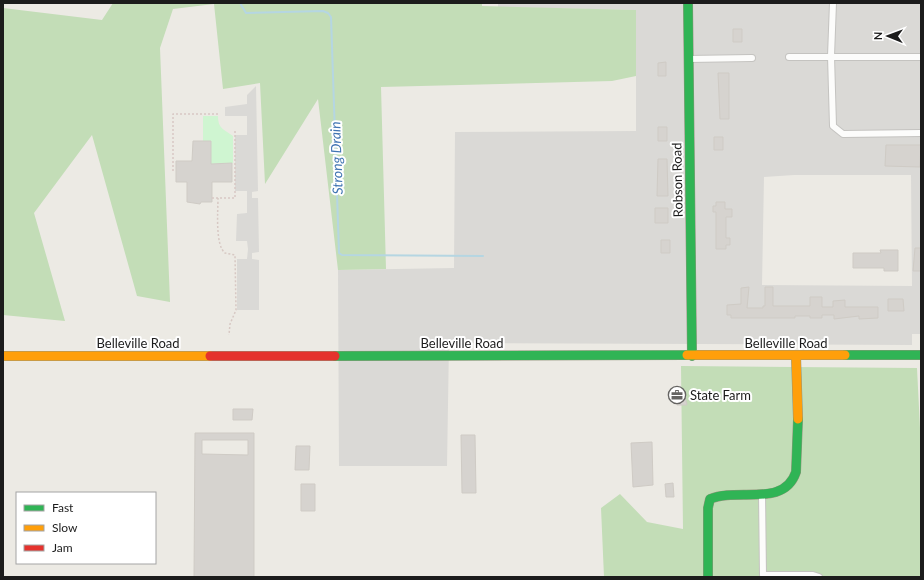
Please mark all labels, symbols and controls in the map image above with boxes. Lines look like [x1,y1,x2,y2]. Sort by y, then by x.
north arrow [868,16,908,56]
text: N [871,31,884,40]
water label: Strong Drain [326,121,346,195]
street label: Robson Road [668,142,686,218]
street label: Belleville Road [96,335,180,351]
street label: Belleville Road [420,335,504,351]
street label: Belleville Road [744,335,828,351]
office icon: State Farm [667,385,687,405]
place label: State Farm [690,387,751,403]
legend [16,492,156,564]
text: Fast [52,500,74,515]
text: Slow [52,520,78,535]
text: Jam [52,540,73,555]

